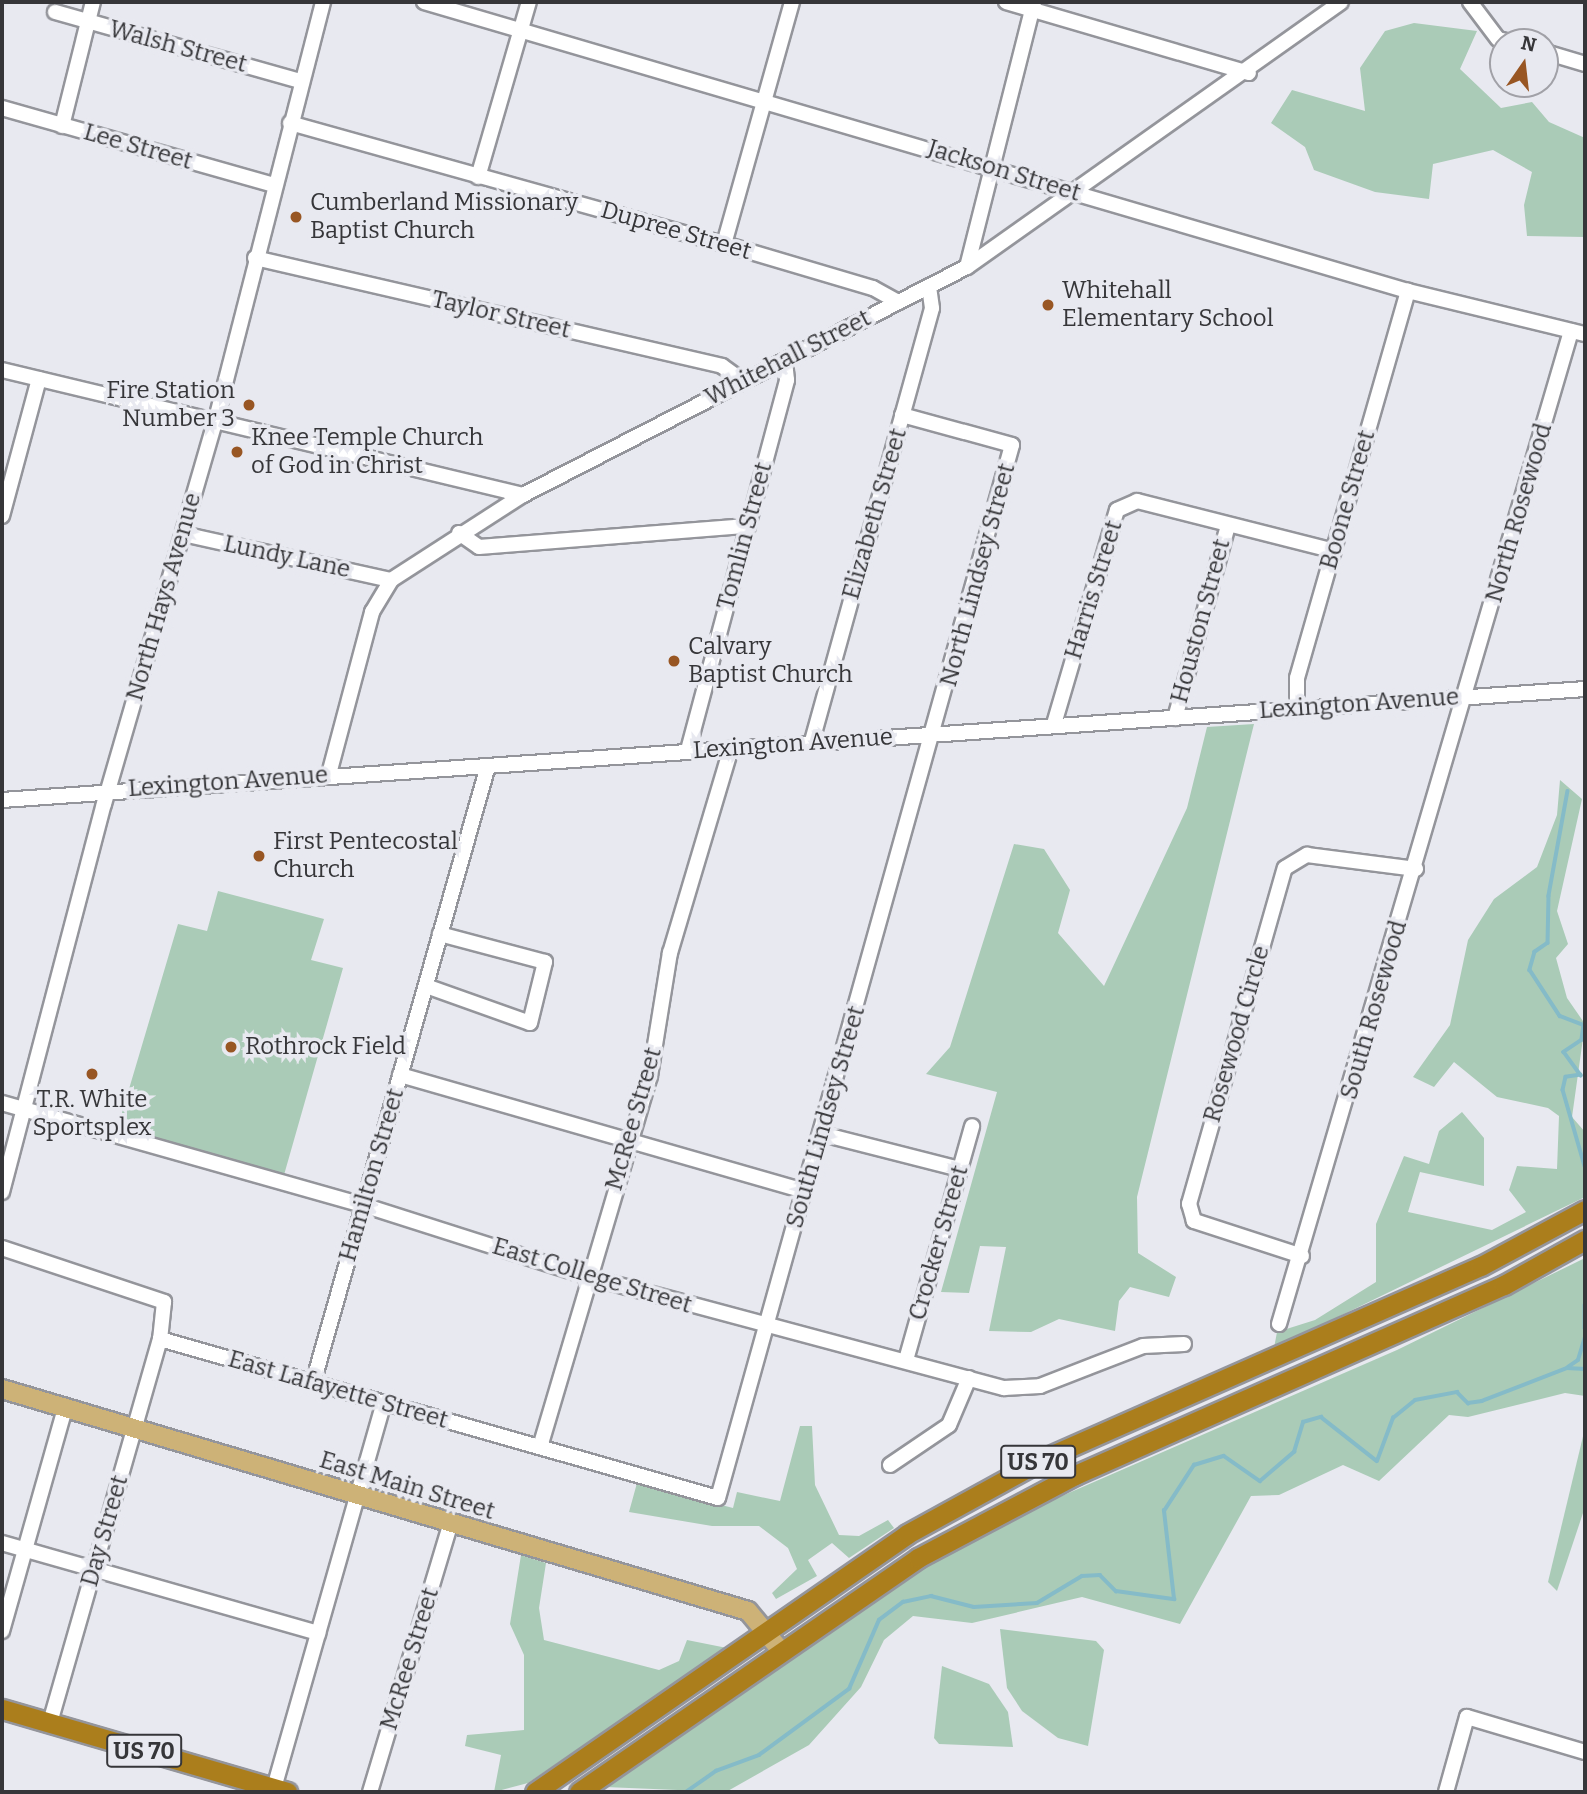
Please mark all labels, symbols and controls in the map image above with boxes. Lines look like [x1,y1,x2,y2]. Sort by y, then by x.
street label: Walsh Street [106,15,250,79]
north arrow [1489,28,1559,98]
text: N [1519,31,1539,57]
street label: Lee Street [80,118,196,176]
street label: Jackson Street [924,134,1084,208]
place label: Cumberland Missionary Baptist Church [310,189,578,245]
street label: Dupree Street [598,196,754,266]
marker: Cumberland Missionary Baptist Church [288,209,304,225]
place label: Whitehall Elementary School [1062,277,1274,333]
street label: Taylor Street [429,285,573,345]
marker: Whitehall Elementary School [1040,297,1056,313]
street label: Whitehall Street [700,304,876,412]
place label: Fire Station Number 3 [106,377,235,433]
marker: Fire Station Number 3 [241,397,257,413]
street label: North Rosewood [1480,420,1558,606]
place label: Knee Temple Church of God in Christ [251,424,483,480]
street label: Elizabeth Street [837,425,913,603]
street label: Boone Street [1314,427,1382,573]
marker: Knee Temple Church of God in Christ [229,444,245,460]
street label: Tomlin Street [712,459,778,613]
street label: North Lindsey Street [934,460,1022,690]
street label: North Hays Avenue [121,490,207,704]
street label: Harris Street [1059,517,1129,663]
street label: Lundy Lane [221,530,353,584]
street label: Houston Street [1165,536,1237,706]
place label: Calvary Baptist Church [688,633,853,689]
marker: Calvary Baptist Church [666,653,682,669]
street label: Lexington Avenue [1258,683,1460,725]
street label: Lexington Avenue [692,723,894,765]
street label: Lexington Avenue [127,761,329,803]
place label: First Pentecostal Church [273,828,458,884]
marker: First Pentecostal Church [251,848,267,864]
street label: South Rosewood [1335,917,1413,1103]
street label: Rosewood Circle [1198,942,1276,1126]
street label: South Lindsey Street [780,1003,872,1231]
place label: Rothrock Field [245,1033,406,1061]
marker: Rothrock Field [223,1039,239,1055]
street label: McRee Street [600,1044,668,1194]
marker: T.R. White Sportsplex [84,1066,100,1082]
street label: Hamilton Street [334,1085,410,1265]
place label: T.R. White Sportsplex [32,1086,152,1142]
street label: Crocker Street [903,1162,975,1324]
street label: East College Street [489,1232,695,1320]
street label: East Lafayette Street [225,1345,451,1435]
road number: US 70 [1000,1442,1076,1482]
street label: East Main Street [316,1446,498,1526]
street label: Day Street [75,1472,135,1590]
street label: McRee Street [375,1584,445,1734]
road number: US 70 [106,1732,182,1770]

